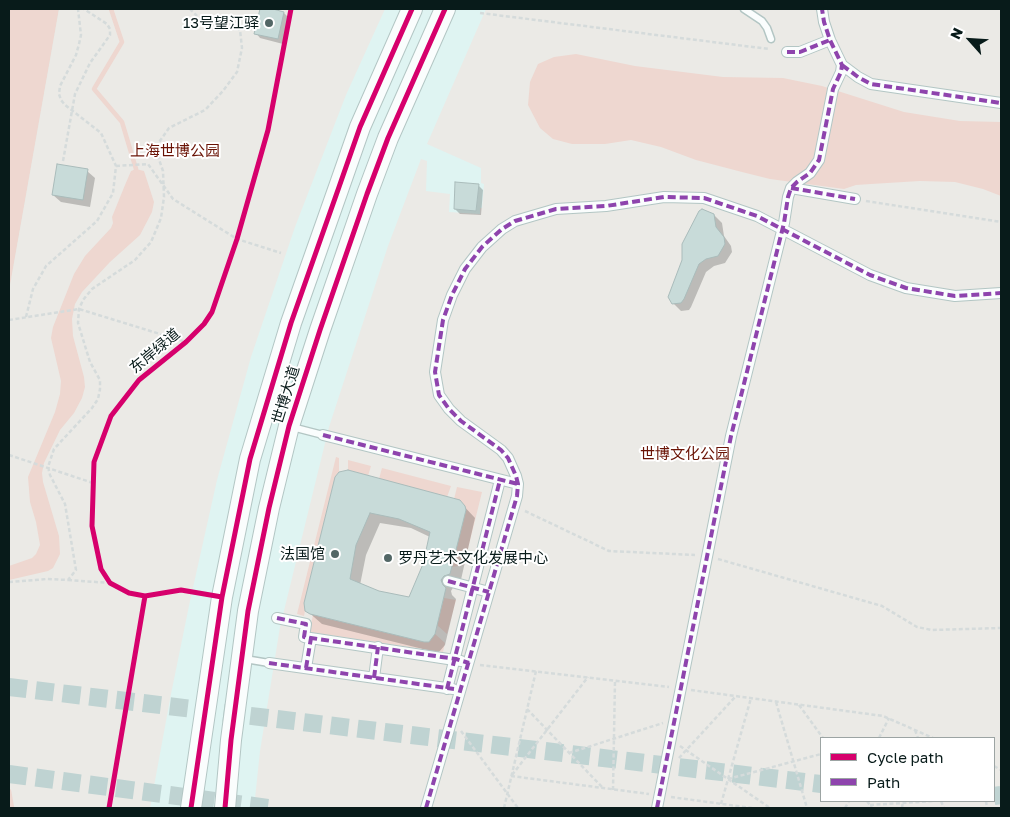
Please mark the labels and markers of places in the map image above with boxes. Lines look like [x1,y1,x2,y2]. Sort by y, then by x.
place label: 13号望江驿 [183,14,259,32]
marker: 13号望江驿 [263,17,275,29]
place label: 法国馆 [280,545,325,563]
marker: 法国馆 [329,548,341,560]
place label: 罗丹艺术文化发展中心 [398,549,548,567]
marker: 罗丹艺术文化发展中心 [382,552,394,564]

